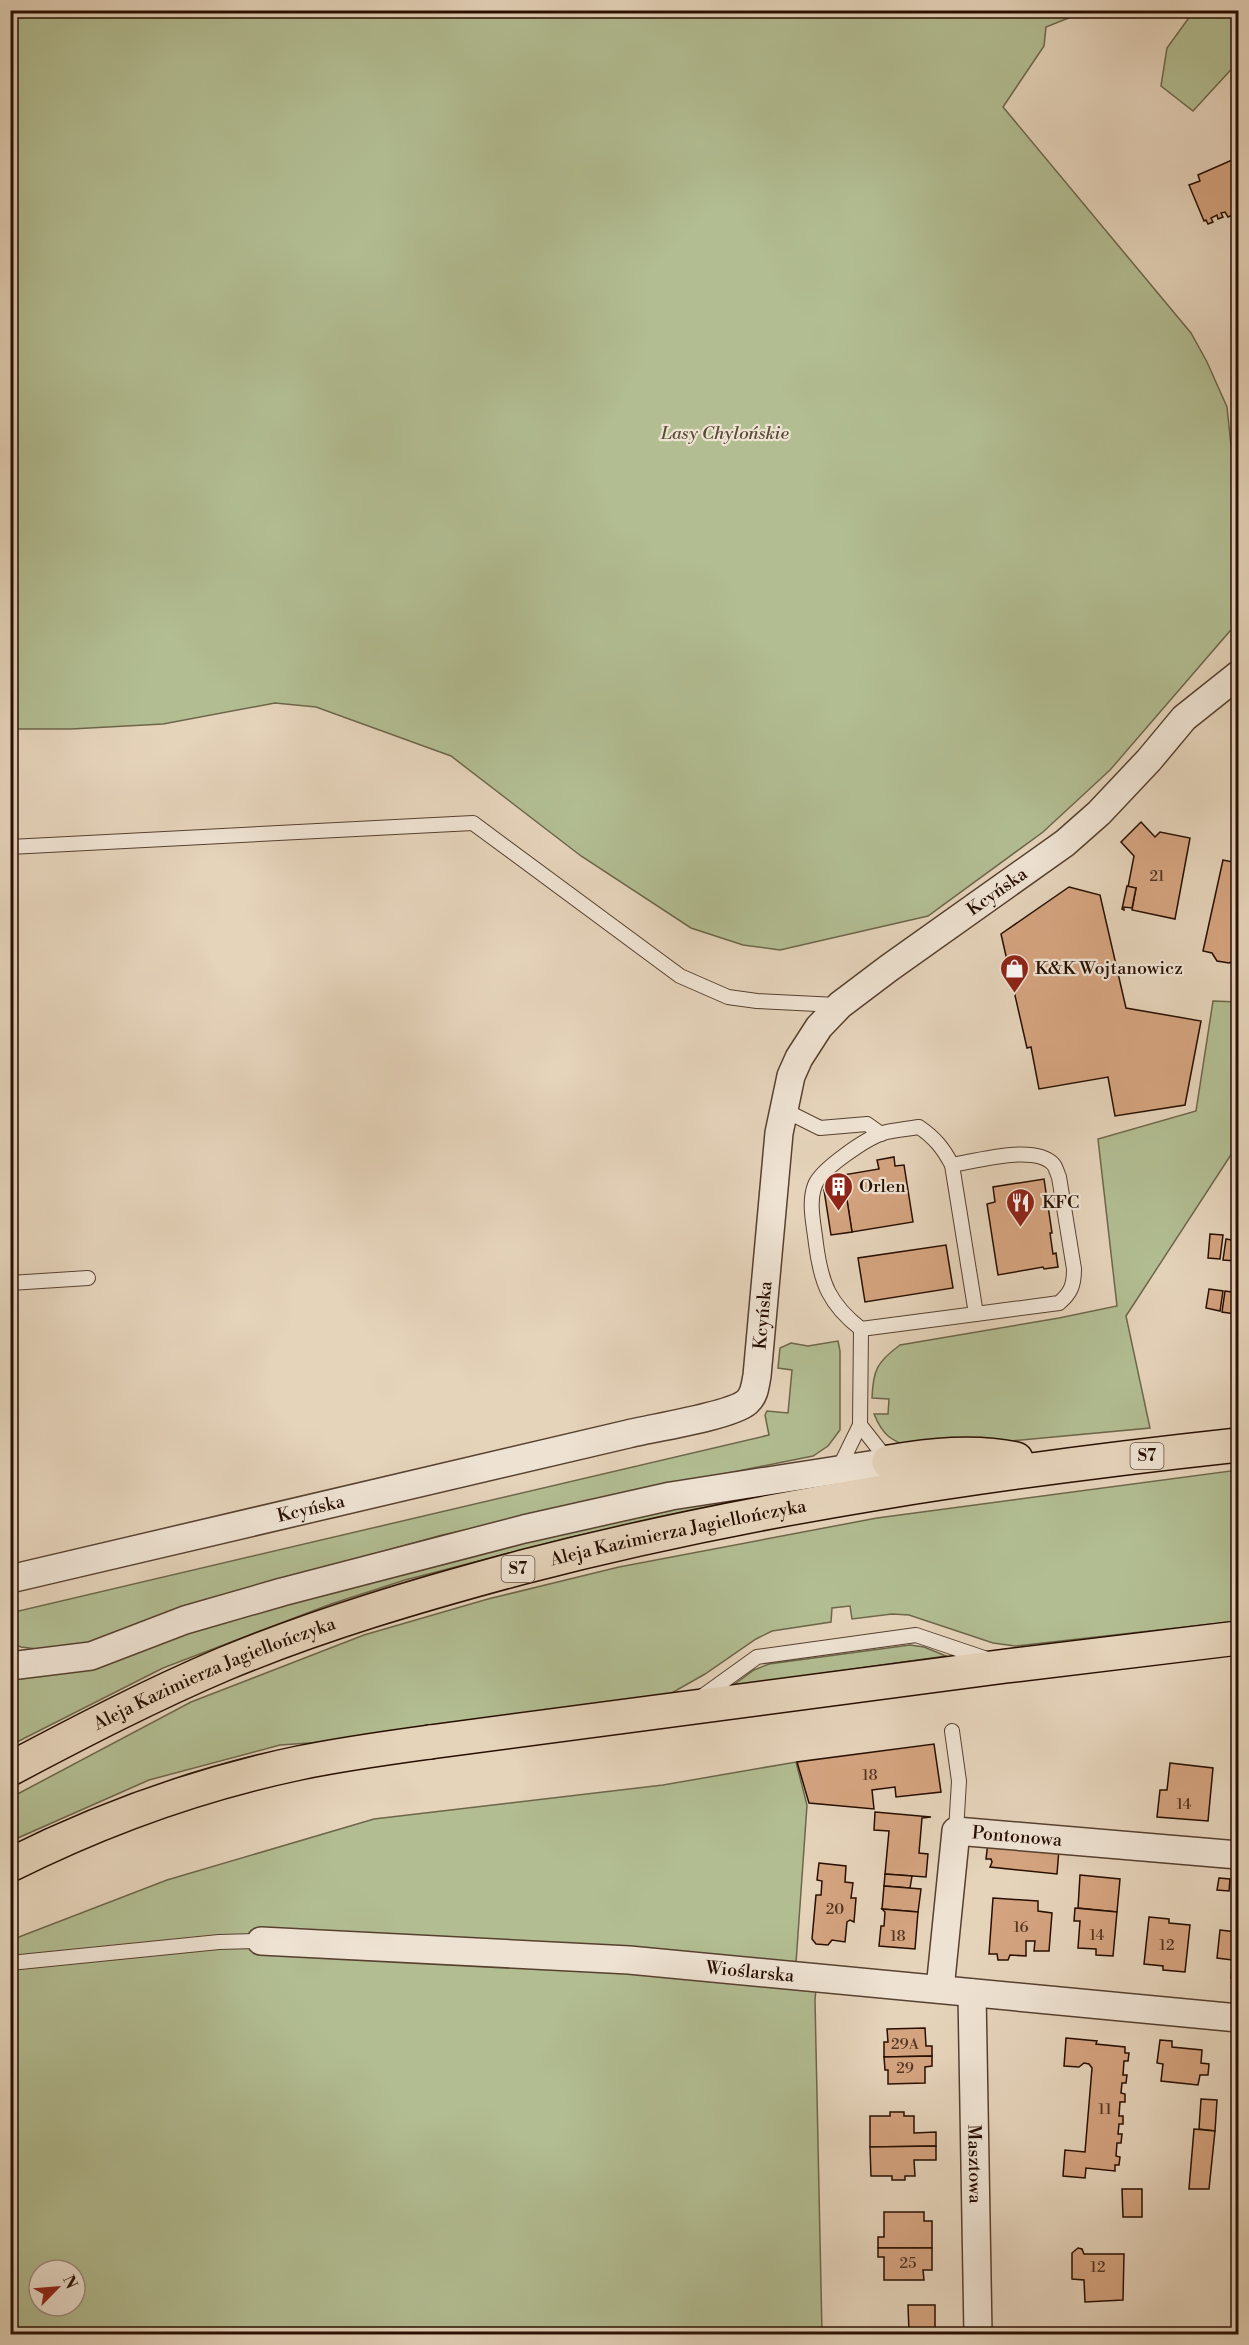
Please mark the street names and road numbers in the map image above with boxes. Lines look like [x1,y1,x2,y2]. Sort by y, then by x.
street label: Kcyńska [962,862,1032,921]
street label: Kcyńska [748,1279,777,1350]
road number: S7 [1130,1443,1164,1469]
street label: Kcyńska [275,1489,348,1527]
street label: Aleja Kazimierza Jagiellończyka [547,1494,809,1571]
road number: S7 [502,1556,534,1582]
street label: Aleja Kazimierza Jagiellończyka [88,1611,339,1736]
street label: Pontonowa [971,1821,1064,1852]
street label: Wioślarska [704,1956,796,1987]
street label: Masztowa [963,2124,987,2205]

